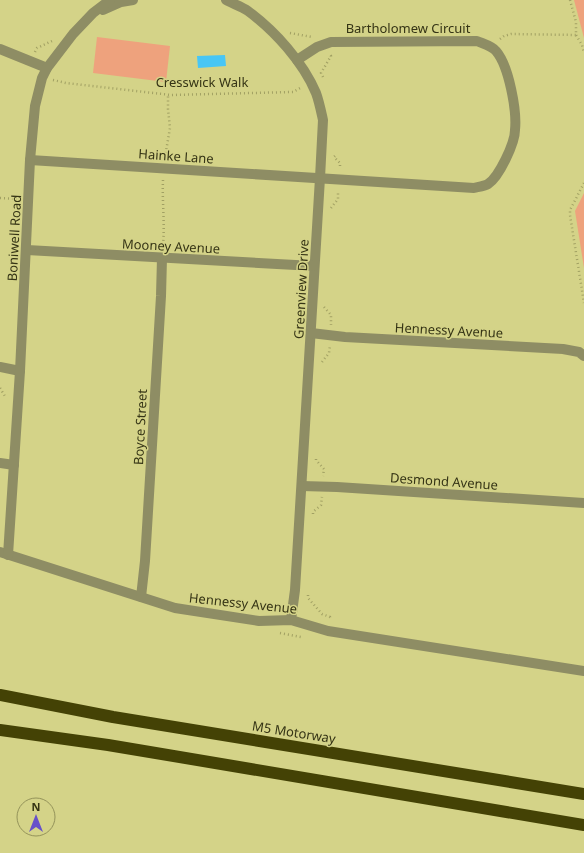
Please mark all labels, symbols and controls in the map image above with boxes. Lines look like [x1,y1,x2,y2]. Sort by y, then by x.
street label: Bartholomew Circuit [346,19,471,37]
street label: Cresswick Walk [156,73,248,91]
street label: Hainke Lane [138,144,214,168]
street label: Boniwell Road [3,194,25,282]
street label: Mooney Avenue [121,234,221,258]
street label: Greenview Drive [289,239,313,339]
street label: Hennessy Avenue [394,318,504,342]
street label: Boyce Street [129,388,151,465]
street label: Desmond Avenue [389,468,499,494]
street label: Hennessy Avenue [188,588,298,618]
street label: M5 Motorway [251,717,337,748]
north arrow [16,797,56,837]
text: N [32,799,40,814]

